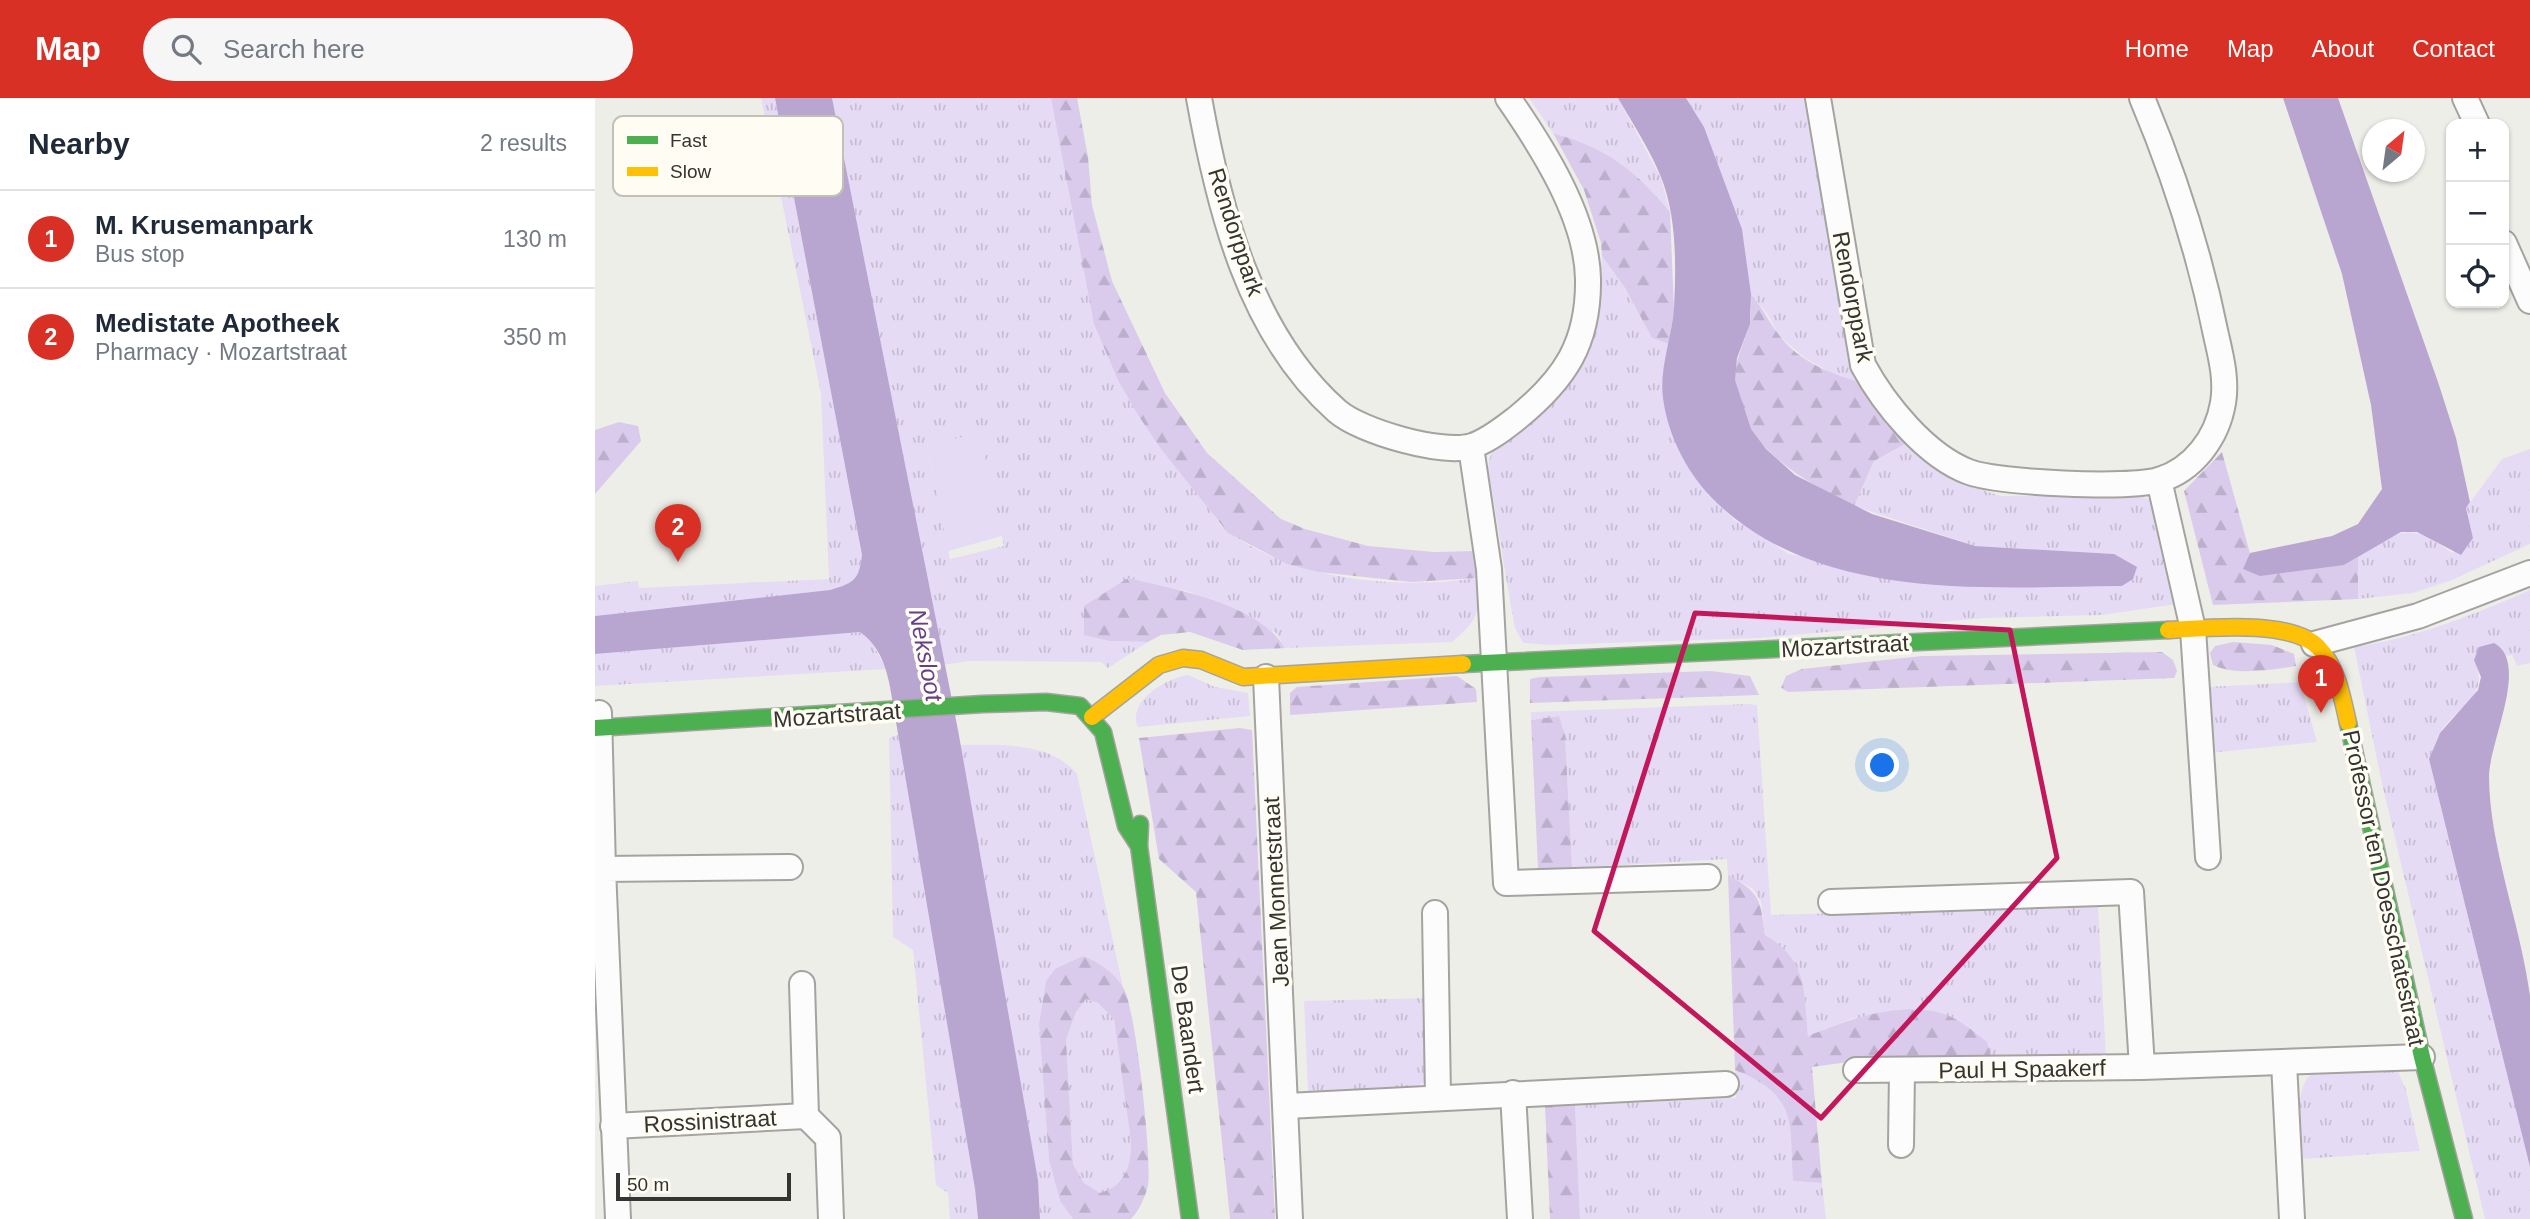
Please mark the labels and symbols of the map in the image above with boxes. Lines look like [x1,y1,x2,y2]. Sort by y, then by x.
legend [613,116,843,196]
north arrow [2362,119,2425,182]
text: Fast [670,130,708,151]
text: Slow [670,161,711,182]
street label: Rendorppark [1203,165,1269,300]
street label: Rendorppark [1828,229,1879,365]
pin: 2 [655,504,701,562]
water label: Neksloot [904,607,948,705]
street label: Mozartstraat [1780,630,1910,662]
pin: 1 [2298,655,2344,713]
street label: Mozartstraat [772,698,902,732]
street label: Professor ten Doesschatestraat [2338,728,2430,1049]
your location [1865,748,1899,782]
street label: Jean Monnetstraat [1258,796,1294,988]
street label: De Baandert [1166,963,1210,1095]
street label: Paul H Spaakerf [1938,1055,2107,1083]
street label: Rossinistraat [643,1105,778,1137]
scale bar [616,1170,791,1202]

